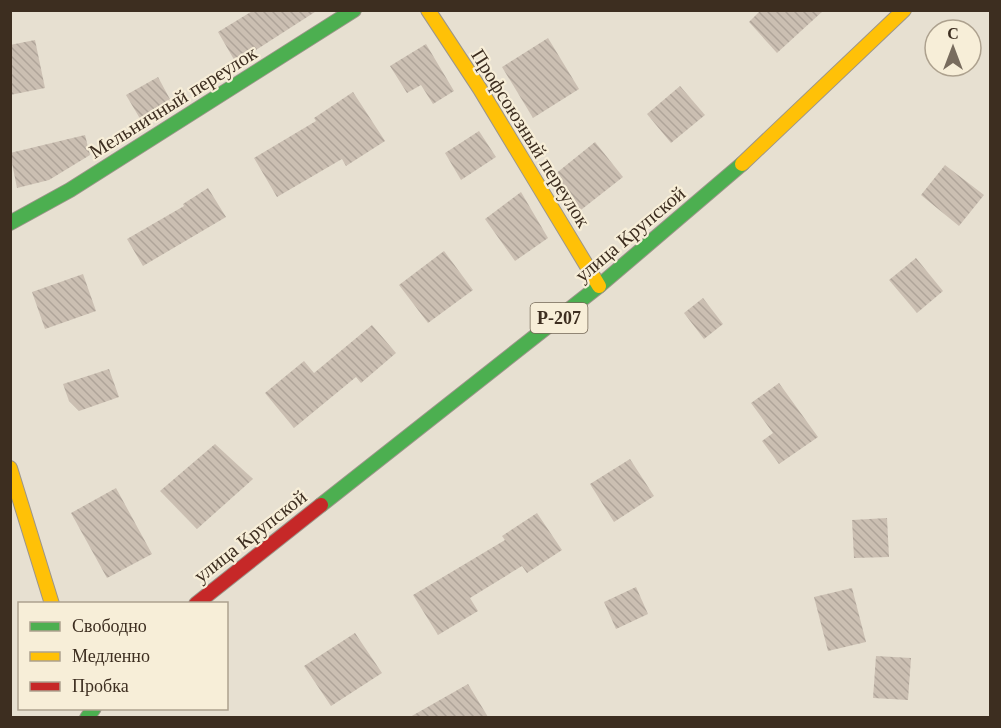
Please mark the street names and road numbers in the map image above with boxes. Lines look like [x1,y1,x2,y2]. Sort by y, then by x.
street label: Мельничный переулок [85,41,262,163]
street label: Профсоюзный переулок [466,45,595,232]
street label: улица Крупской [571,182,690,287]
road number: Р-207 [530,303,588,333]
street label: улица Крупской [189,485,311,587]

